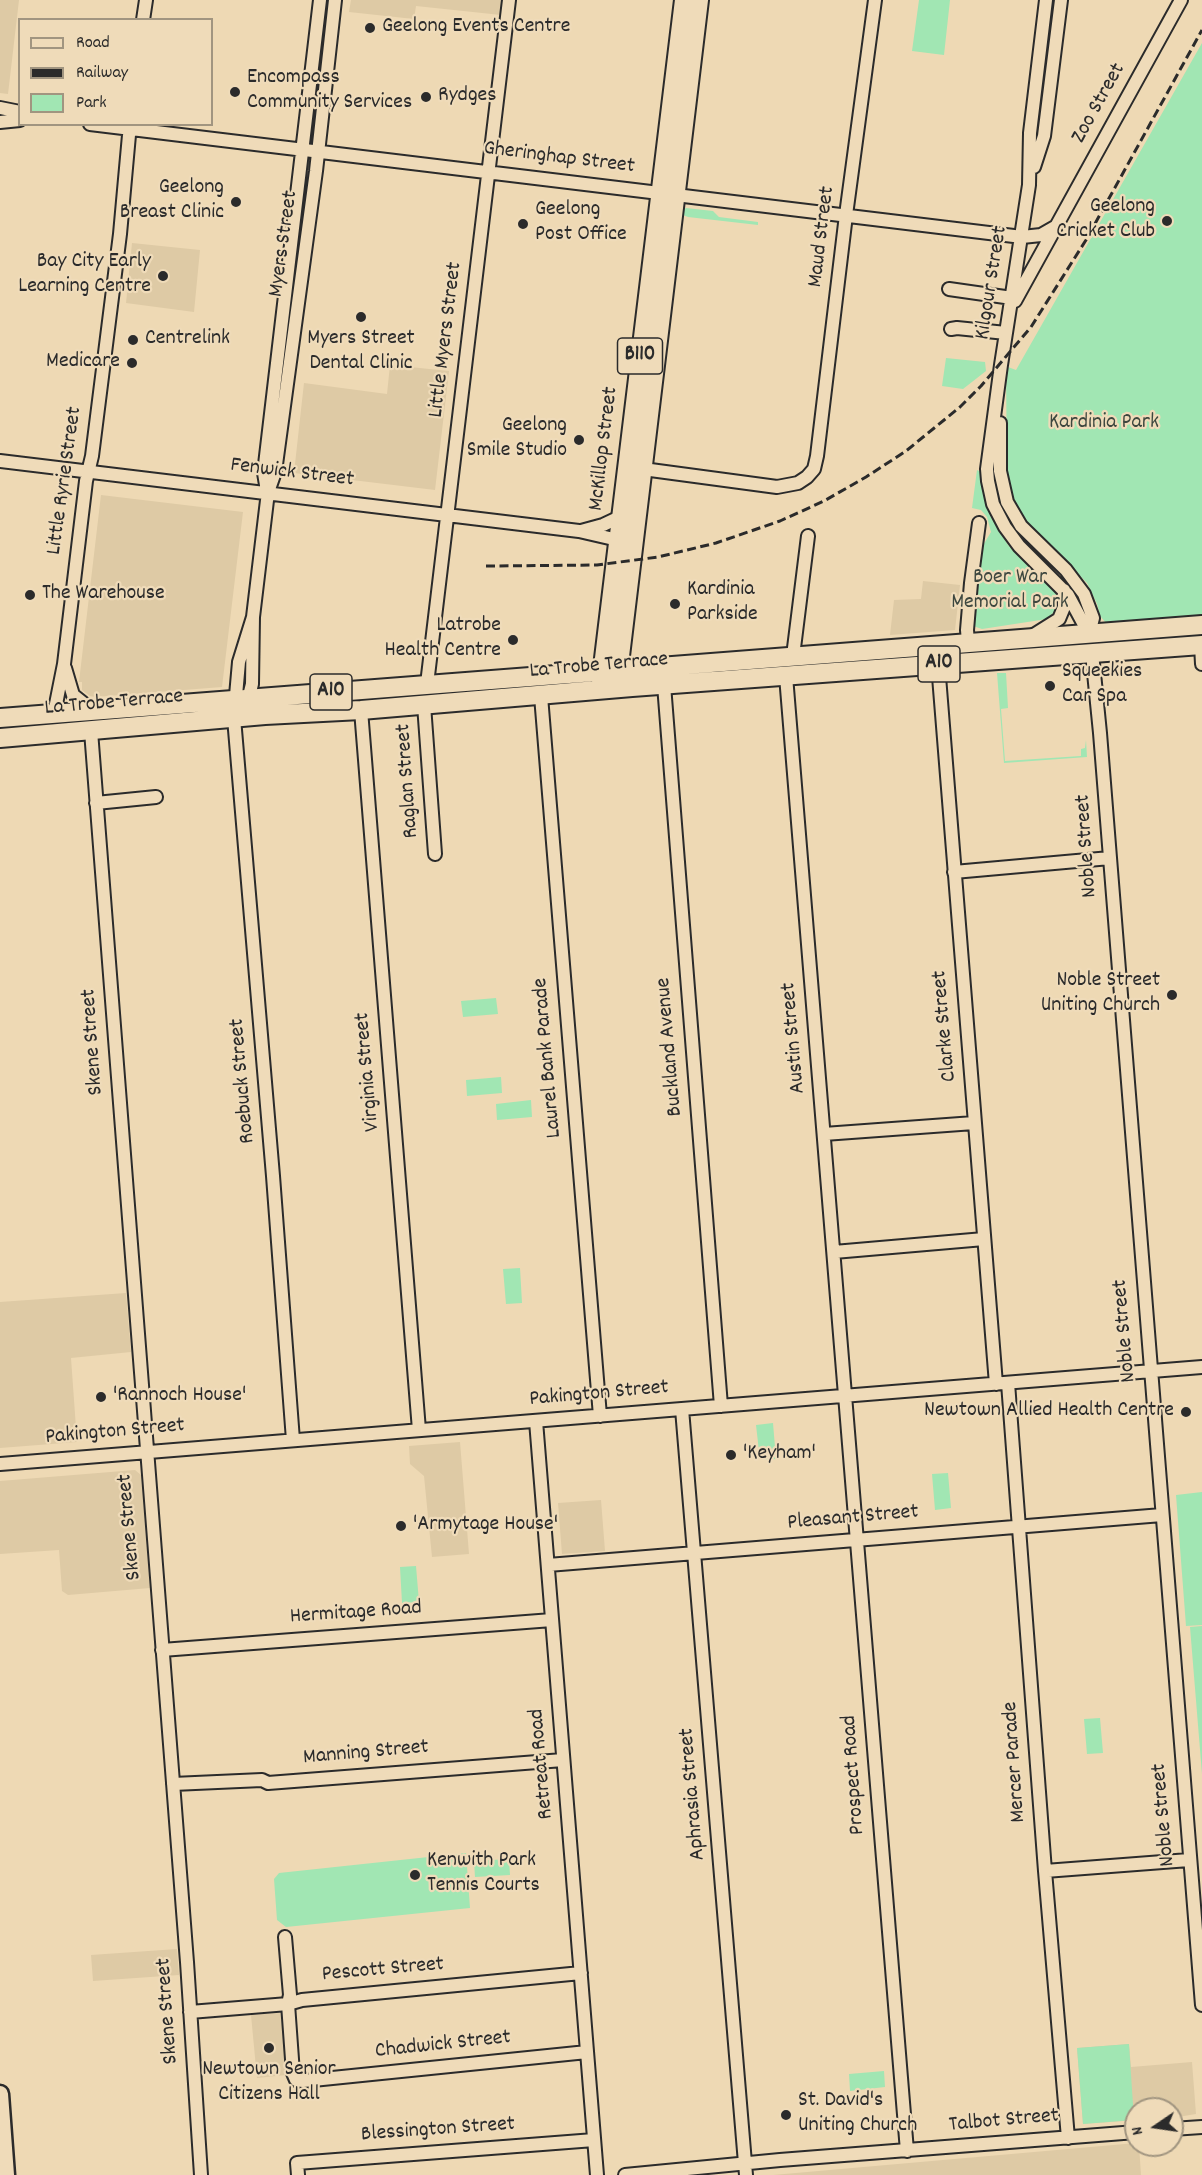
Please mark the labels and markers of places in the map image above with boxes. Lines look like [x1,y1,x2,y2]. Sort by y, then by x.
place label: Geelong Events Centre [382,15,570,41]
marker: Geelong Events Centre [363,21,377,35]
place label: Encompass Community Services [247,66,412,118]
place label: Rydges [438,84,497,110]
marker: Encompass Community Services [228,85,242,99]
marker: Rydges [419,90,433,104]
place label: Geelong Breast Clinic [120,176,224,228]
marker: Geelong Breast Clinic [229,195,243,209]
place label: Geelong Cricket Club [1056,195,1155,246]
place label: Geelong Post Office [535,198,627,249]
marker: Geelong Cricket Club [1160,214,1174,228]
marker: Geelong Post Office [516,217,530,231]
place label: Bay City Early Learning Centre [18,250,151,302]
marker: Bay City Early Learning Centre [156,269,170,283]
marker: Myers Street Dental Clinic [354,310,368,324]
place label: Centrelink [145,327,230,353]
place label: Myers Street Dental Clinic [307,327,415,378]
marker: Centrelink [126,333,140,347]
place label: Medicare [46,350,120,376]
marker: Medicare [125,356,139,370]
place label: Geelong Smile Studio [467,414,567,466]
marker: Geelong Smile Studio [572,433,586,447]
place label: Kardinia Parkside [687,578,758,630]
place label: The Warehouse [42,582,165,608]
marker: The Warehouse [23,588,37,602]
marker: Kardinia Parkside [668,597,682,611]
place label: Latrobe Health Centre [385,614,501,666]
marker: Latrobe Health Centre [506,633,520,647]
place label: Squeekies Car Spa [1062,660,1142,712]
marker: Squeekies Car Spa [1043,679,1057,693]
place label: Noble Street Uniting Church [1041,969,1160,1020]
marker: Noble Street Uniting Church [1165,988,1179,1002]
place label: 'Rannoch House' [113,1384,246,1410]
marker: 'Rannoch House' [94,1390,108,1404]
place label: Newtown Allied Health Centre [924,1399,1174,1425]
marker: Newtown Allied Health Centre [1179,1405,1193,1419]
place label: 'Keyham' [743,1442,816,1468]
marker: 'Keyham' [724,1448,738,1462]
place label: 'Armytage House' [413,1513,558,1539]
marker: 'Armytage House' [394,1519,408,1533]
place label: Kenwith Park Tennis Courts [427,1849,540,1900]
marker: Kenwith Park Tennis Courts [408,1868,422,1882]
marker: Newtown Senior Citizens Hall [262,2041,276,2055]
place label: Newtown Senior Citizens Hall [202,2058,336,2110]
place label: St. David's Uniting Church [798,2089,917,2140]
marker: St. David's Uniting Church [779,2108,793,2122]

